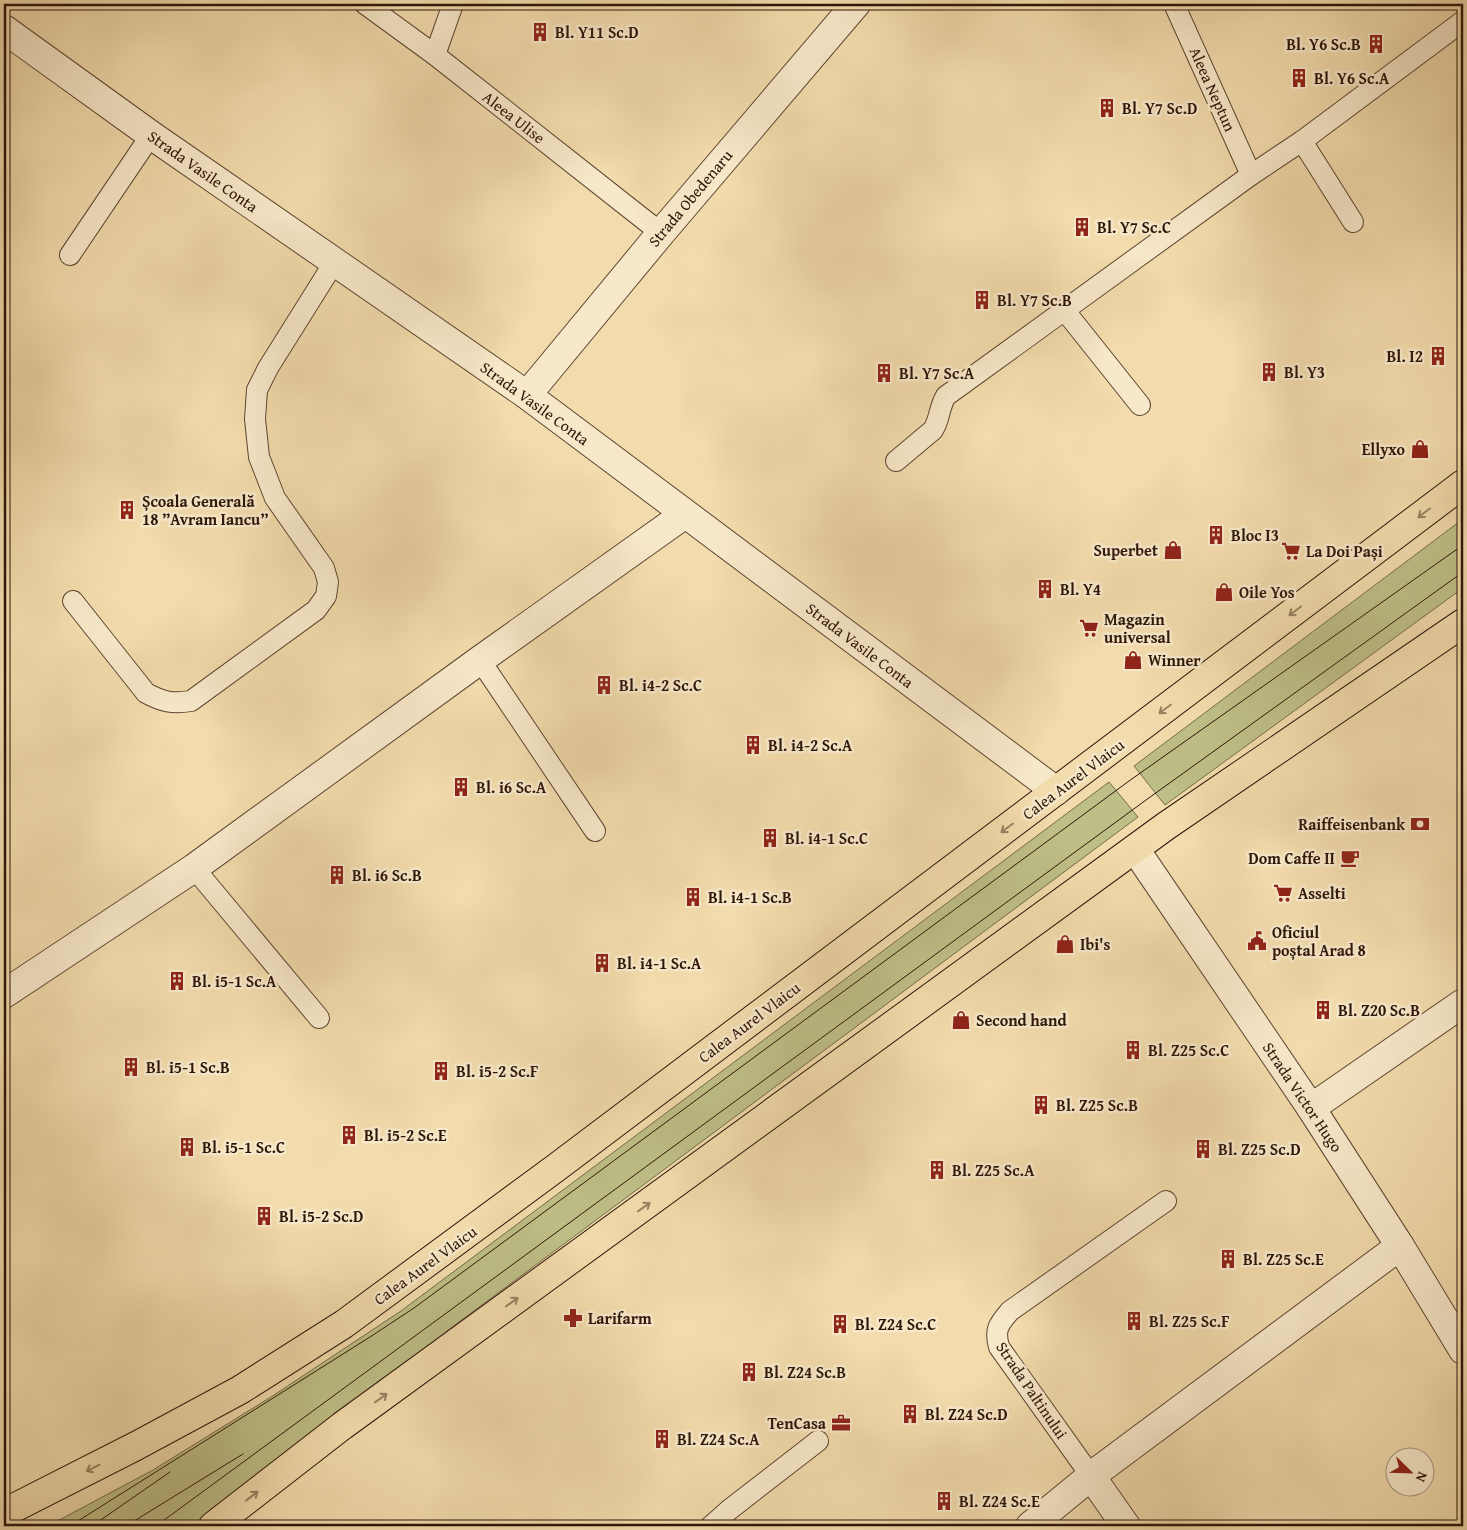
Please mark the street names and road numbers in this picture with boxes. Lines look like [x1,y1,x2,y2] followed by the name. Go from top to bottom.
[1184,43,1242,135] street label: Aleea Neptun
[478,85,550,149] street label: Aleea Ulise
[143,124,263,218] street label: Strada Vasile Conta
[642,144,738,252] street label: Strada Obedenaru
[476,355,595,451] street label: Strada Vasile Conta
[801,596,919,694] street label: Strada Vasile Conta
[1017,732,1129,825] street label: Calea Aurel Vlaicu
[693,975,805,1068] street label: Calea Aurel Vlaicu
[1257,1037,1349,1157] street label: Strada Victor Hugo
[368,1219,482,1311] street label: Calea Aurel Vlaicu
[990,1336,1074,1444] street label: Strada Paltinului

